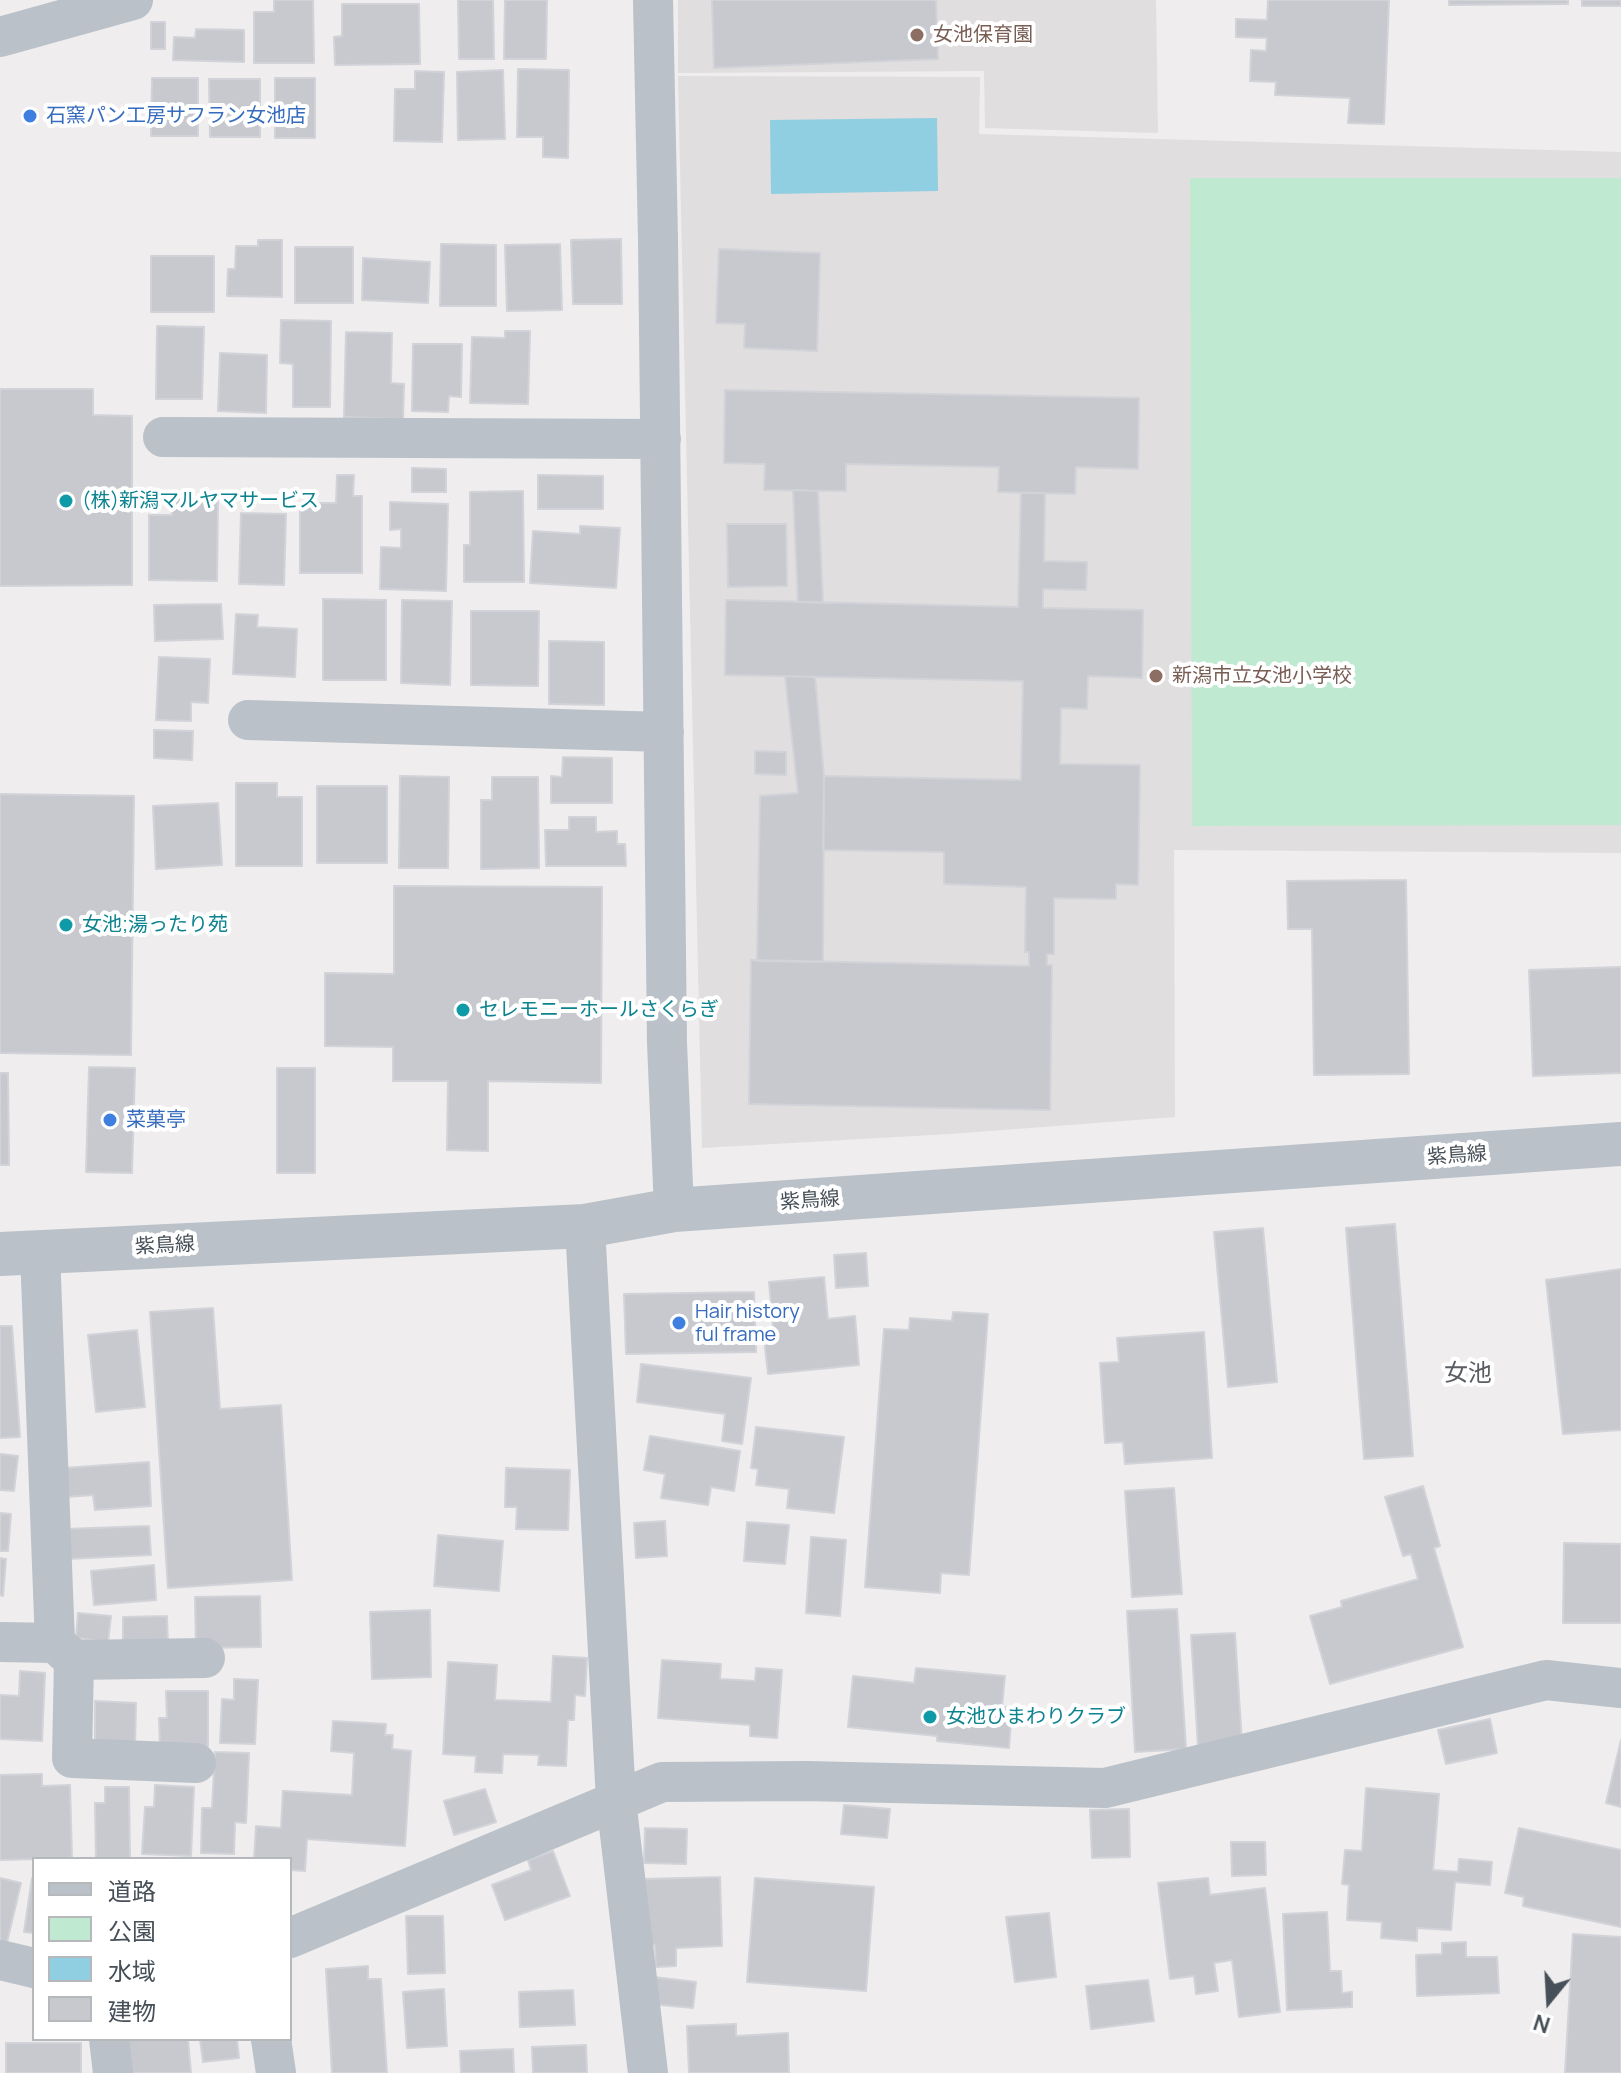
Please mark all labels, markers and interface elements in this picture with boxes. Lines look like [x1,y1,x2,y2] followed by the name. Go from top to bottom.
[933,23,1033,47] place label: 女池保育園
[908,26,926,44] marker: 女池保育園
[46,104,306,128] place label: 石窯パン工房サフラン女池店
[21,107,39,125] marker: 石窯パン工房サフラン女池店
[82,489,319,513] place label: (株)新潟マルヤマサービス
[57,492,75,510] marker: (株)新潟マルヤマサービス
[1172,664,1352,688] place label: 新潟市立女池小学校
[1147,667,1165,685] marker: 新潟市立女池小学校
[82,913,228,937] place label: 女池;湯ったり苑
[57,916,75,934] marker: 女池;湯ったり苑
[479,998,719,1022] place label: セレモニーホールさくらぎ
[454,1001,472,1019] marker: セレモニーホールさくらぎ
[126,1108,186,1132] place label: 菜菓亭
[101,1111,119,1129] marker: 菜菓亭
[1426,1142,1488,1170] street label: 紫鳥線
[779,1187,841,1215] street label: 紫鳥線
[134,1232,196,1260] street label: 紫鳥線
[695,1300,800,1347] place label: Hair history ful frame
[670,1314,688,1332] marker: Hair history ful frame
[1444,1360,1492,1388] district label: 女池
[946,1705,1126,1729] place label: 女池ひまわりクラブ
[921,1708,939,1726] marker: 女池ひまわりクラブ
[32,1857,292,2041] legend
[108,1874,156,1907] text: 道路
[108,1914,156,1947] text: 公園
[108,1954,156,1987] text: 水域
[1509,1961,1589,2041] north arrow
[108,1994,156,2027] text: 建物
[1529,2007,1554,2041] text: N

